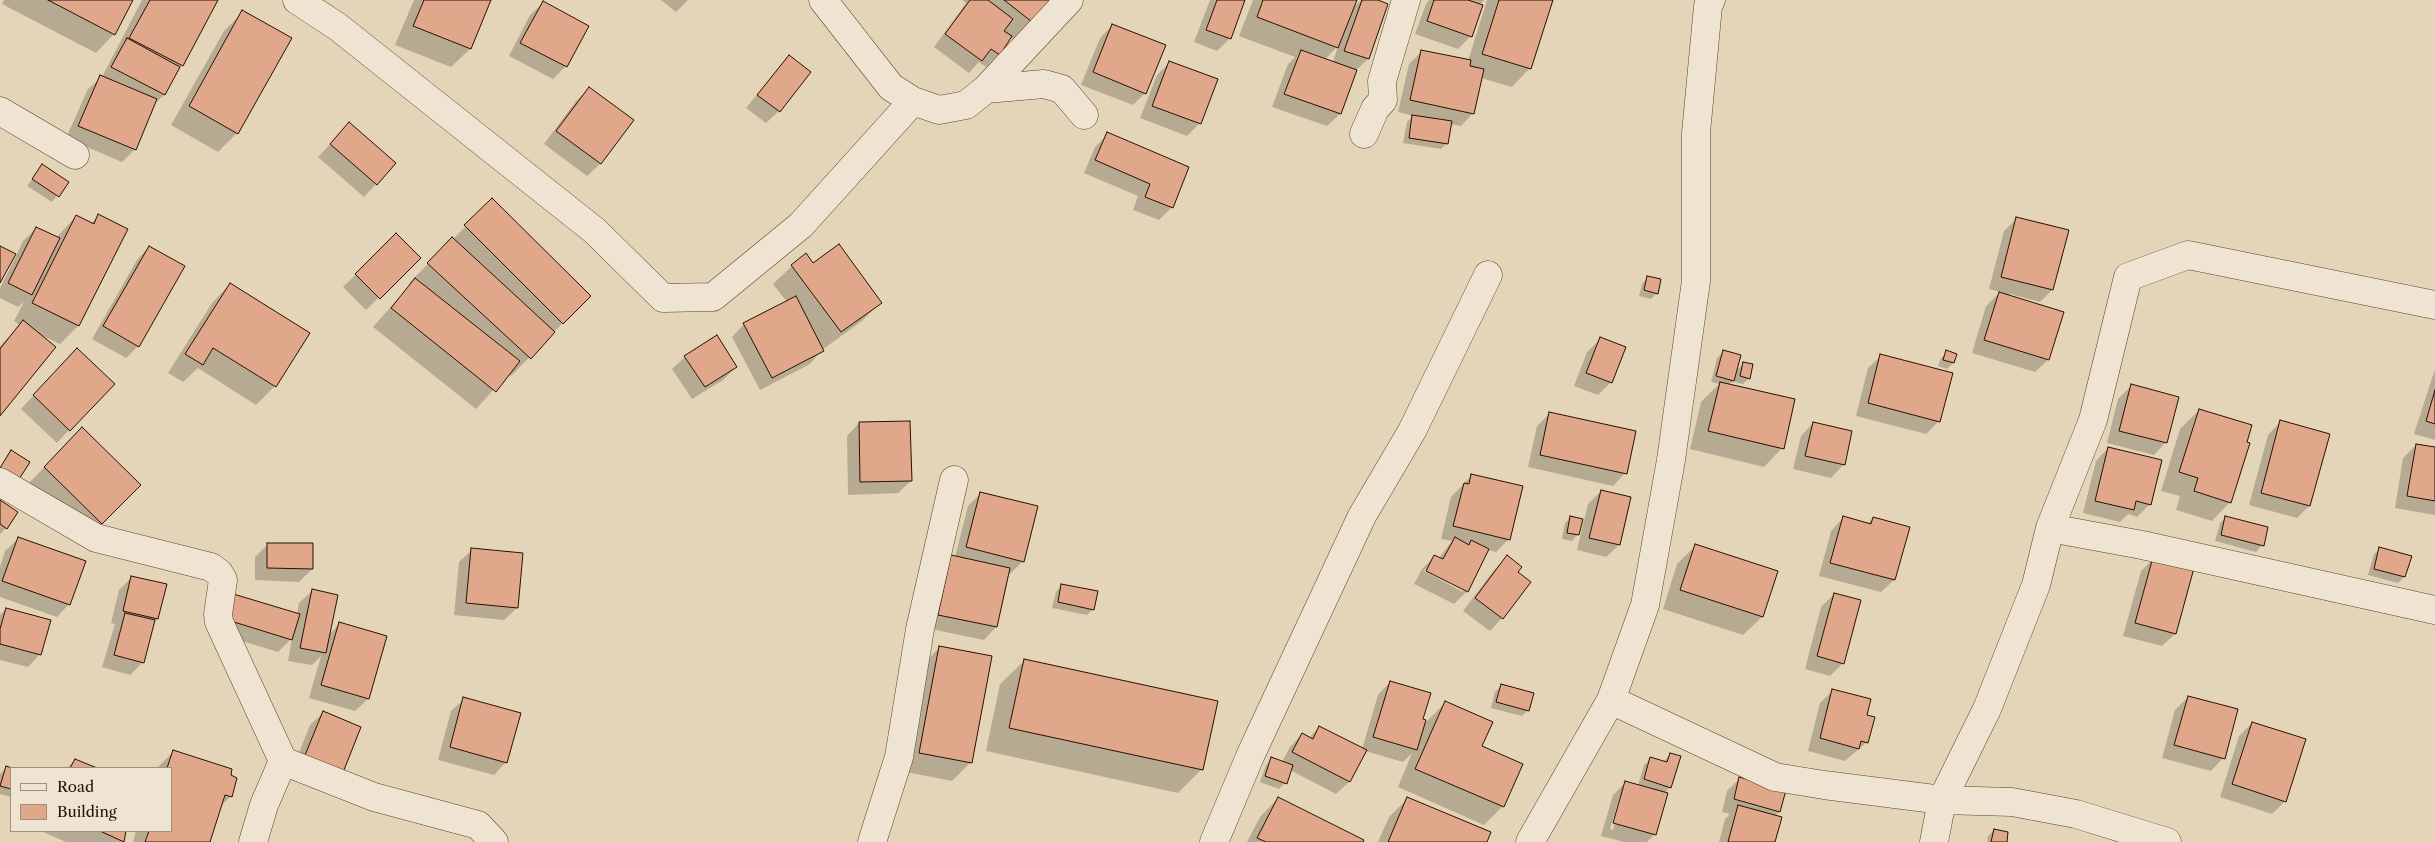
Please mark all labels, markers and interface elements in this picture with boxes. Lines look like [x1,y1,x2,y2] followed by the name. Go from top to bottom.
[10,767,172,832] legend
[57,777,94,796] text: Road
[57,802,117,821] text: Building

